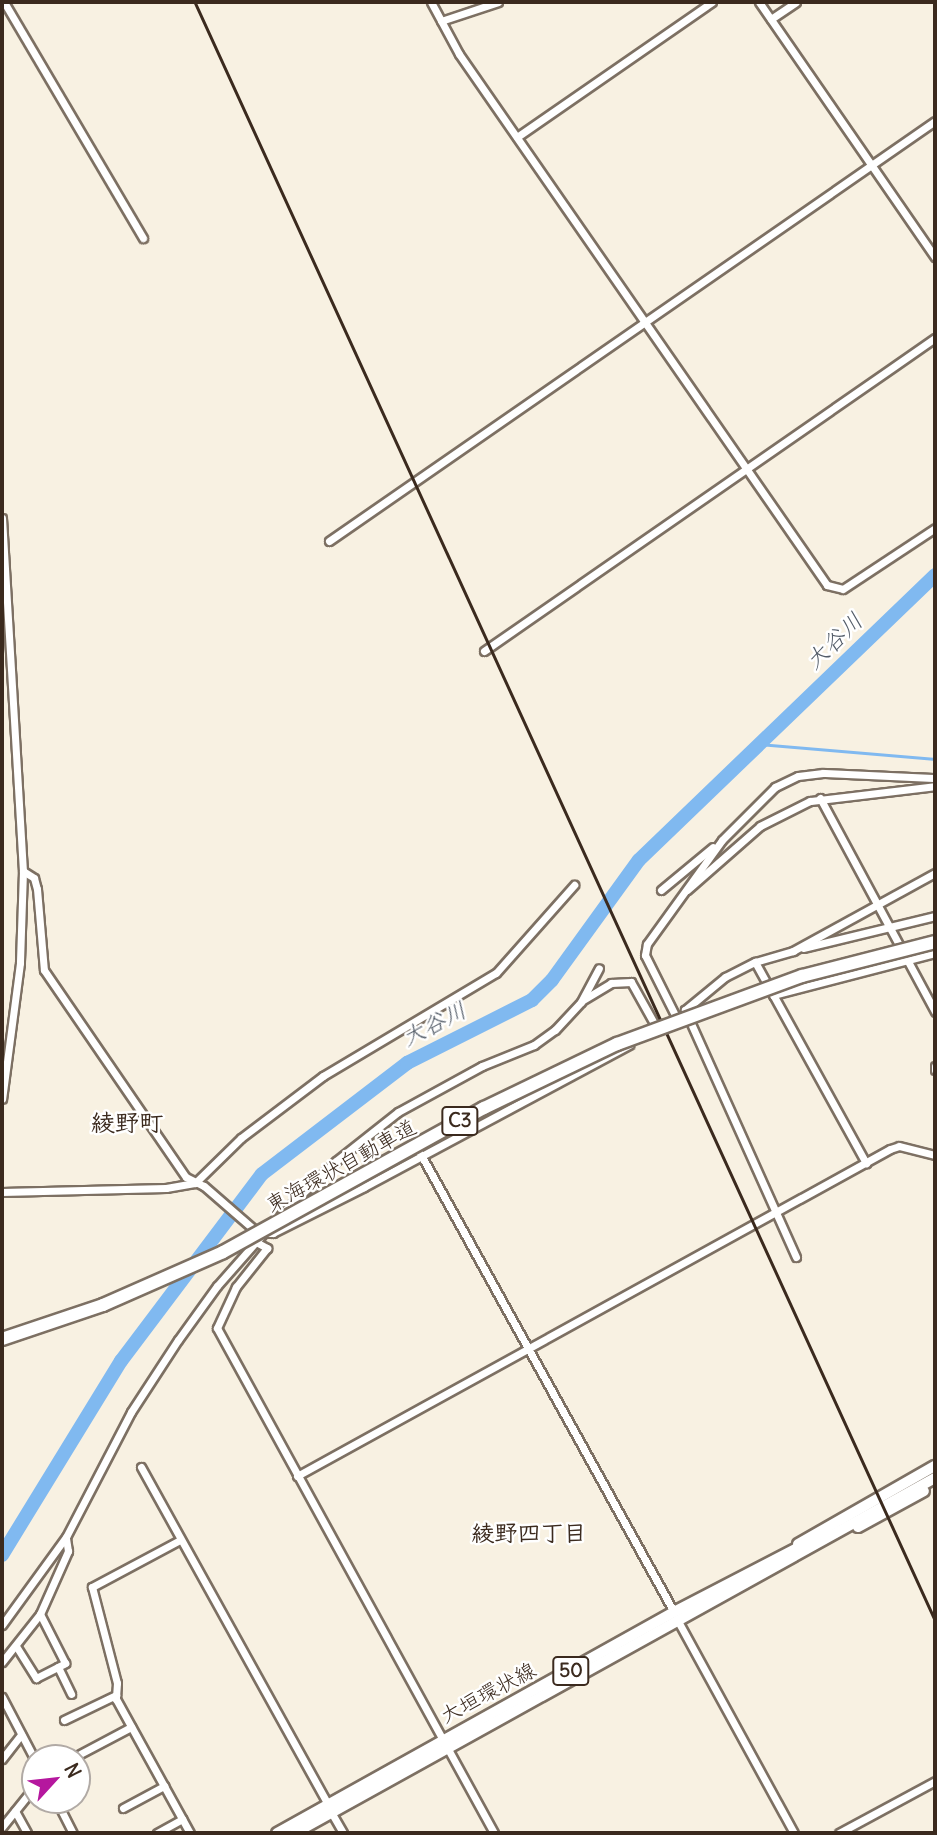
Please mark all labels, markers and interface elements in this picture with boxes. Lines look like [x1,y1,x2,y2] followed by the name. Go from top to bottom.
[800,607,868,675] water label: 大谷川
[397,996,471,1052] water label: 大谷川
[441,1106,479,1136] road number: C3
[91,1109,163,1137] district label: 綾野町
[261,1114,421,1218] street label: 東海環状自動車道
[472,1519,586,1547] district label: 綾野四丁目
[552,1656,590,1686] road number: 50
[436,1657,540,1729] street label: 大垣環状線
[21,1744,91,1814] north arrow
[59,1759,87,1782] text: N

